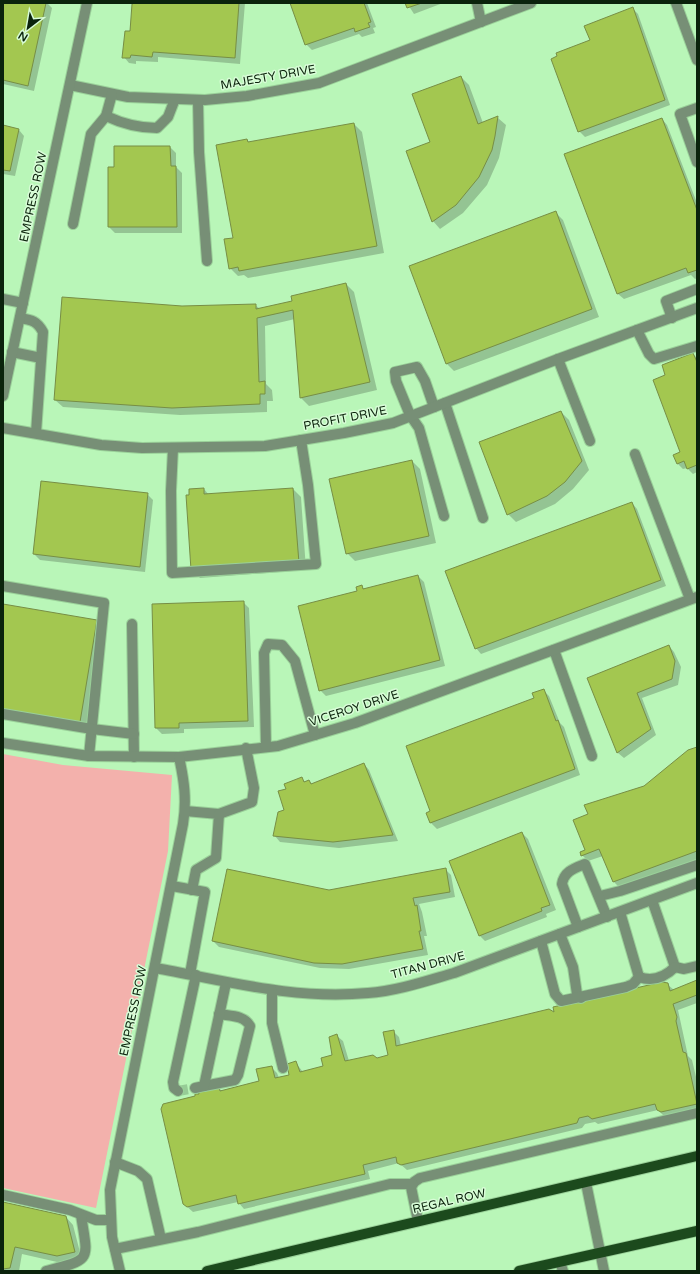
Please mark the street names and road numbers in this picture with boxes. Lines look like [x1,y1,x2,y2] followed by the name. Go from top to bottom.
[219,62,317,92] street label: MAJESTY DRIVE
[17,151,49,243] street label: EMPRESS ROW
[302,403,388,433] street label: PROFIT DRIVE
[307,687,401,729] street label: VICEROY DRIVE
[389,948,467,982] street label: TITAN DRIVE
[117,965,149,1057] street label: EMPRESS ROW
[411,1186,487,1216] street label: REGAL ROW

